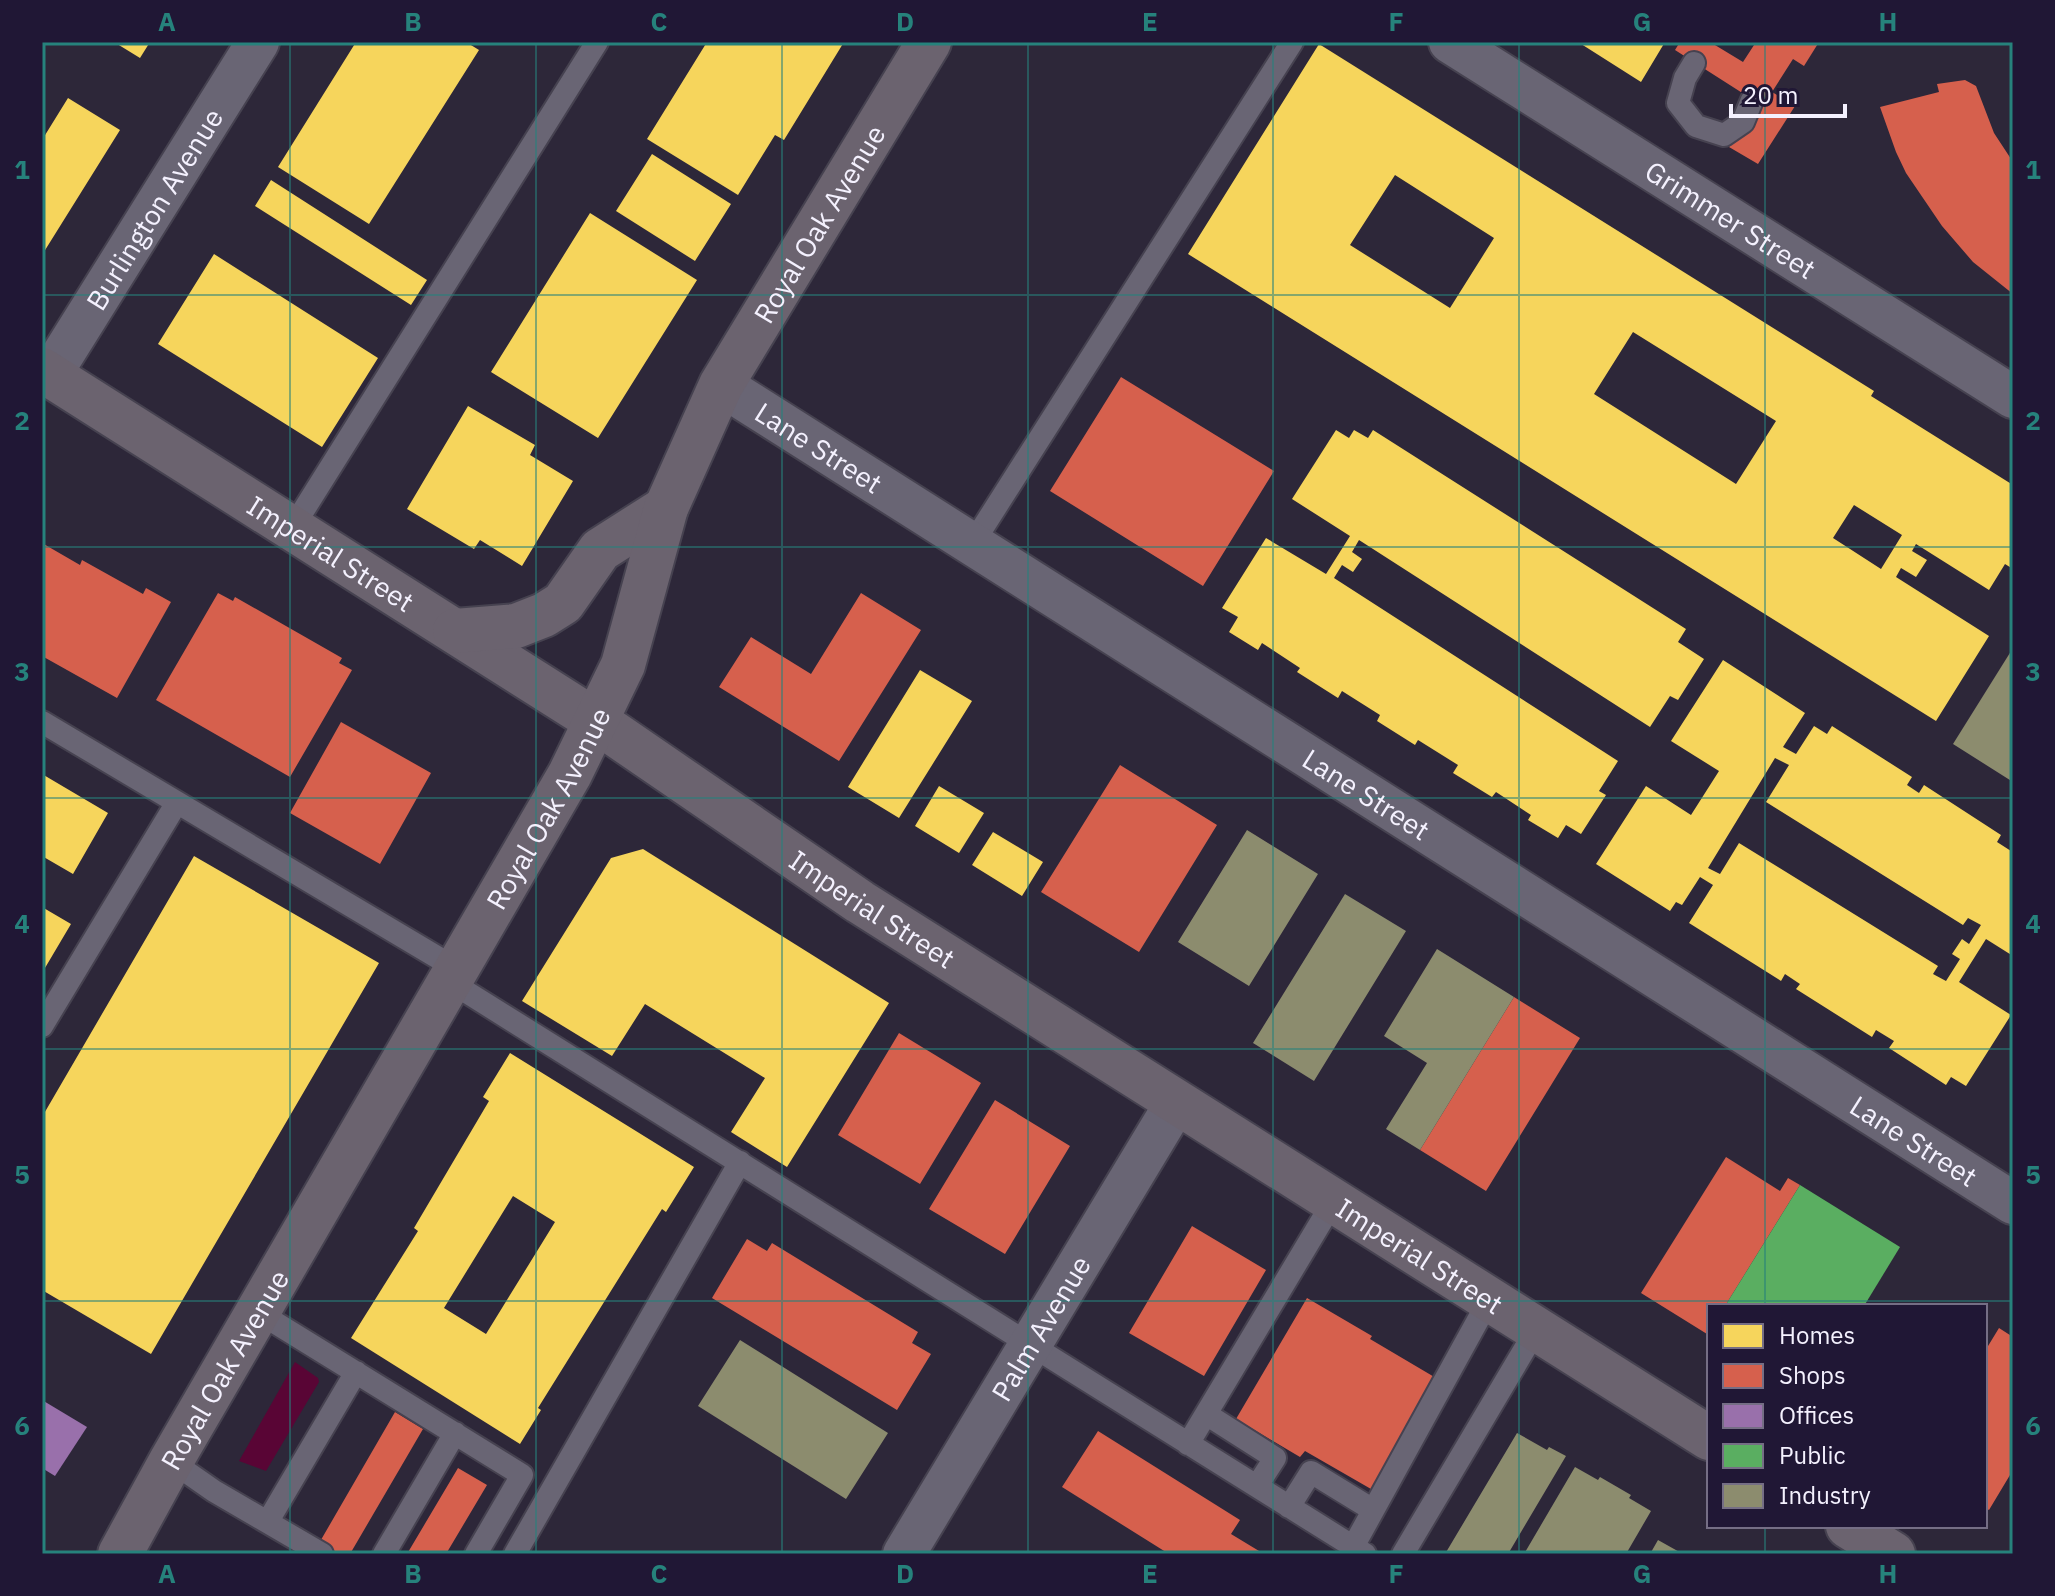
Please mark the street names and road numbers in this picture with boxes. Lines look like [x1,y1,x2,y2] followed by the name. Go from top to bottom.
[77,101,231,317] street label: Burlington Avenue
[745,118,893,330] street label: Royal Oak Avenue
[1639,151,1823,287] street label: Grimmer Street
[748,393,890,501] street label: Lane Street
[240,486,421,620] street label: Imperial Street
[477,701,618,916] street label: Royal Oak Avenue
[1296,740,1437,848] street label: Lane Street
[783,841,962,976] street label: Imperial Street
[1843,1086,1985,1194] street label: Lane Street
[1329,1189,1510,1322] street label: Imperial Street
[982,1248,1098,1408] street label: Palm Avenue
[152,1263,297,1476] street label: Royal Oak Avenue

